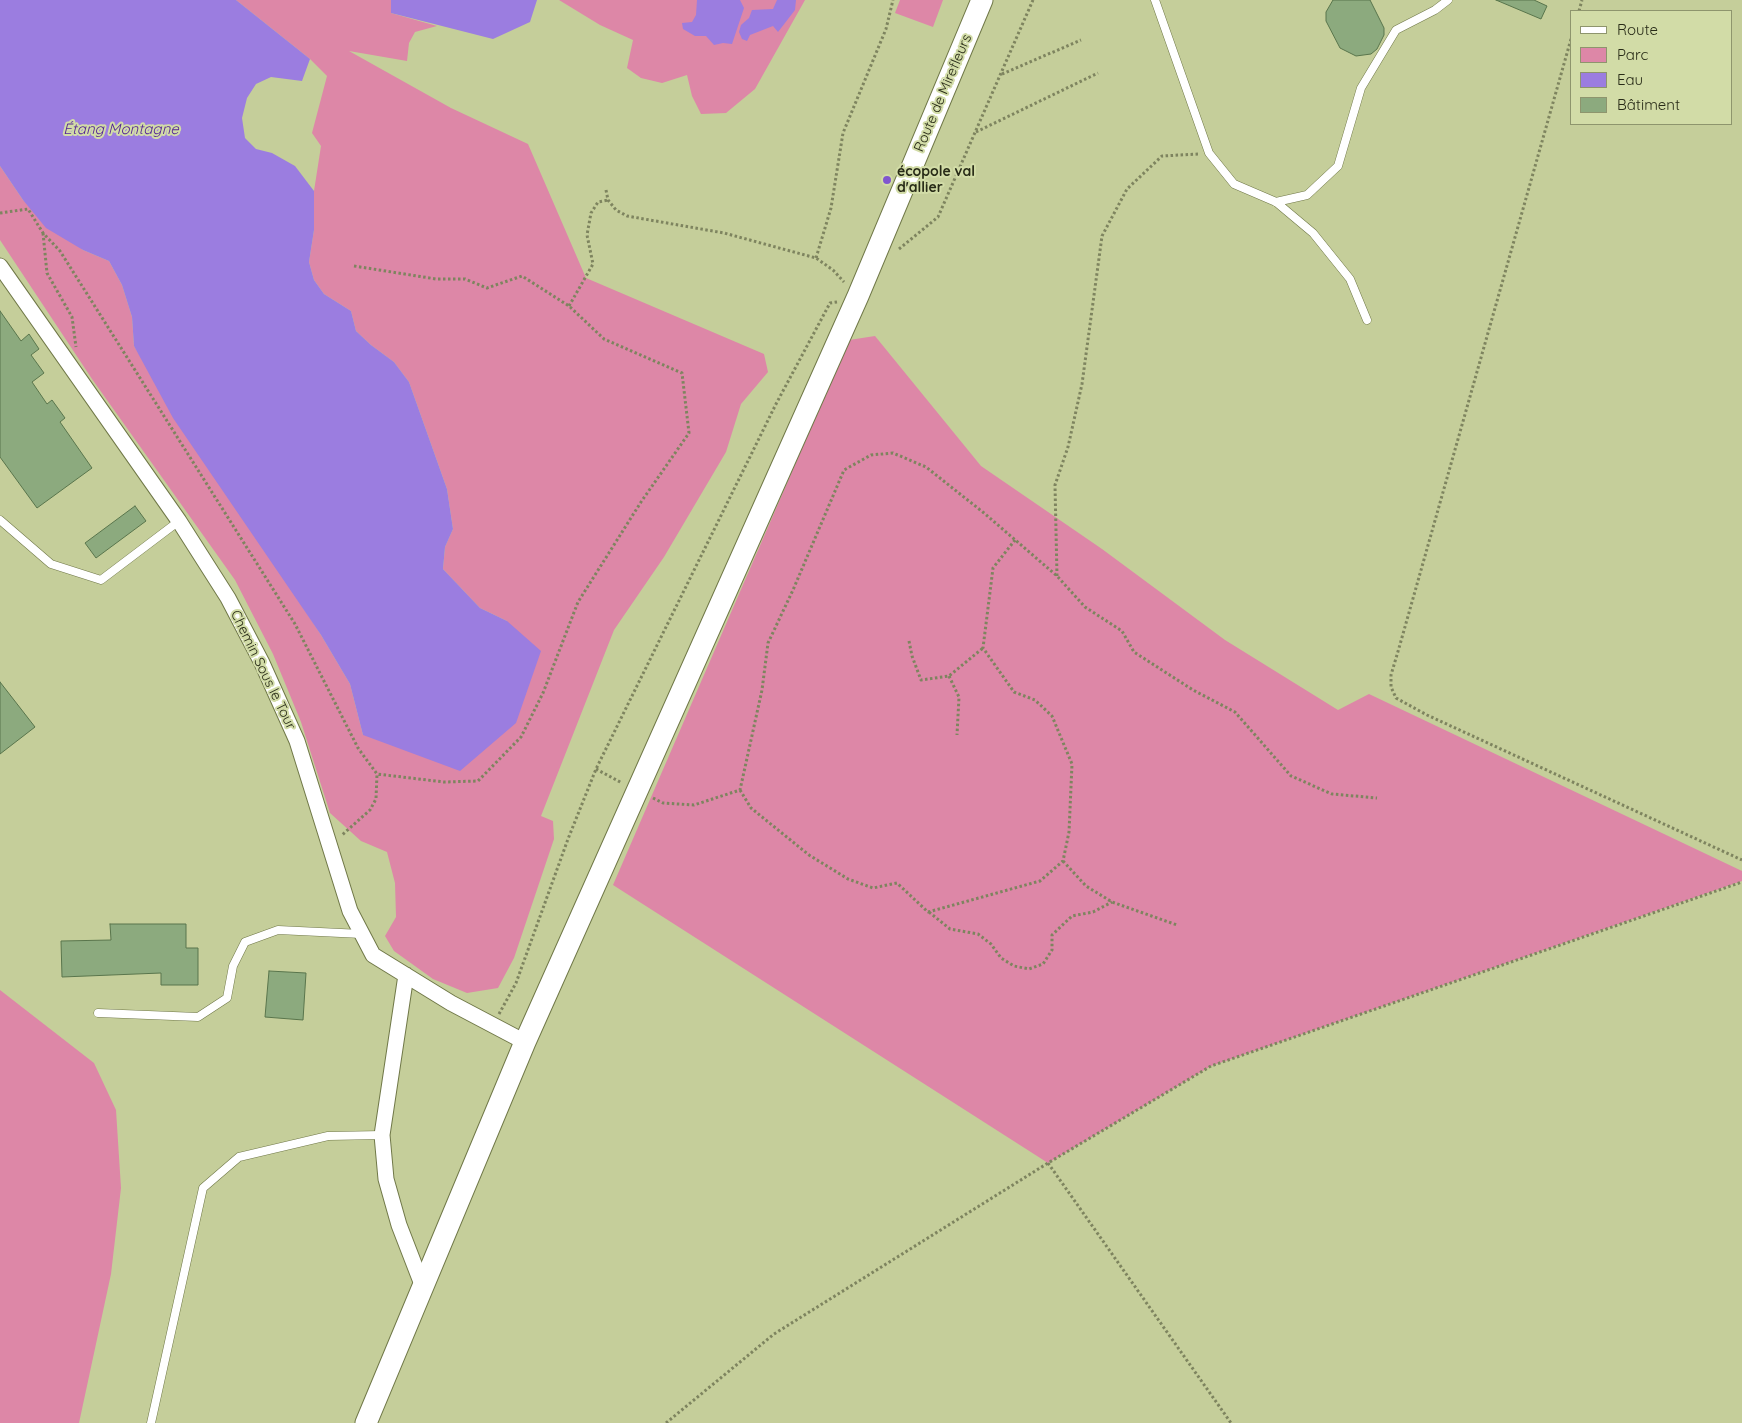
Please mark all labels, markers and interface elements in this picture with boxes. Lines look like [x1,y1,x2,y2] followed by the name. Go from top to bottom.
[1570,10,1732,125] legend
[1617,20,1658,39] text: Route
[911,32,975,154] street label: Route de Mirefleurs
[1617,45,1648,64] text: Parc
[1617,70,1643,89] text: Eau
[1617,95,1680,114] text: Bâtiment
[63,120,179,138] water label: Étang Montagne
[897,164,975,196] place label: écopole val d'allier
[881,174,893,186] marker: écopole val d'allier
[227,608,299,732] street label: Chemin Sous le Tour

